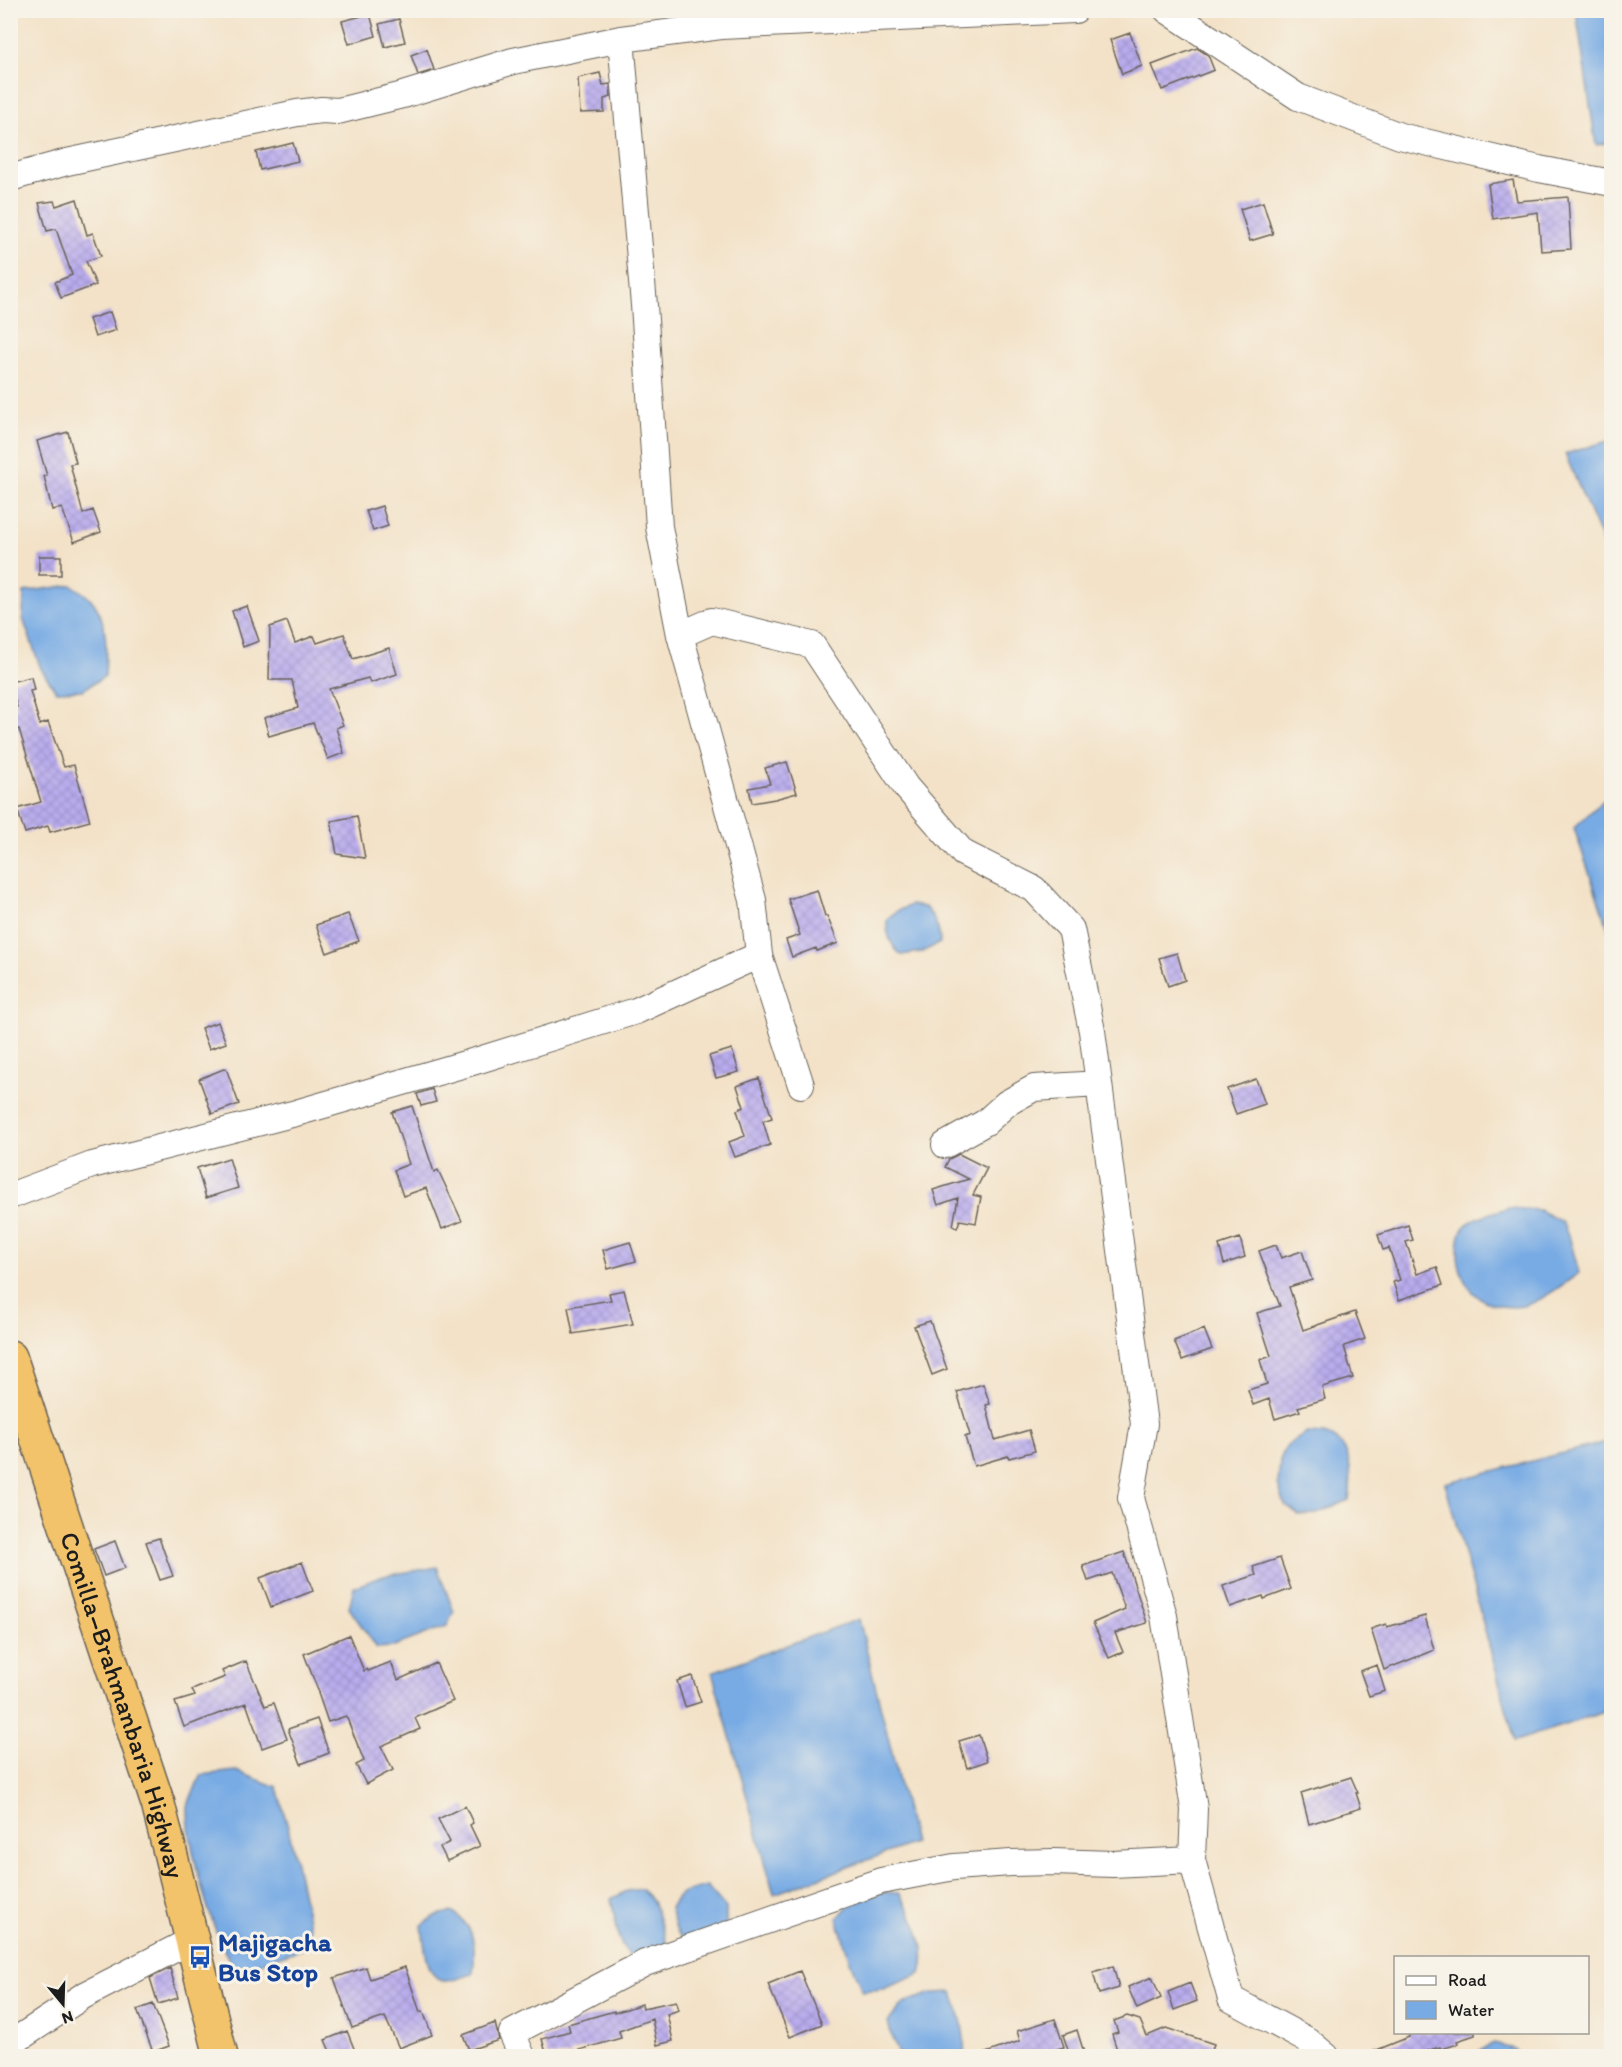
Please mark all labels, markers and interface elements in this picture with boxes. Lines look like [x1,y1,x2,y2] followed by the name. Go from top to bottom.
[53,1528,192,1882] street label: Comilla–Brahmanbaria Highway
[218,1926,332,1988] place label: Majigacha Bus Stop
[187,1944,213,1970] bus stop icon: Majigacha Bus Stop
[1394,1956,1589,2034] legend
[1448,1969,1487,1991] text: Road
[33,1974,93,2034] north arrow
[1448,1999,1494,2021] text: Water
[60,2007,76,2028] text: N

